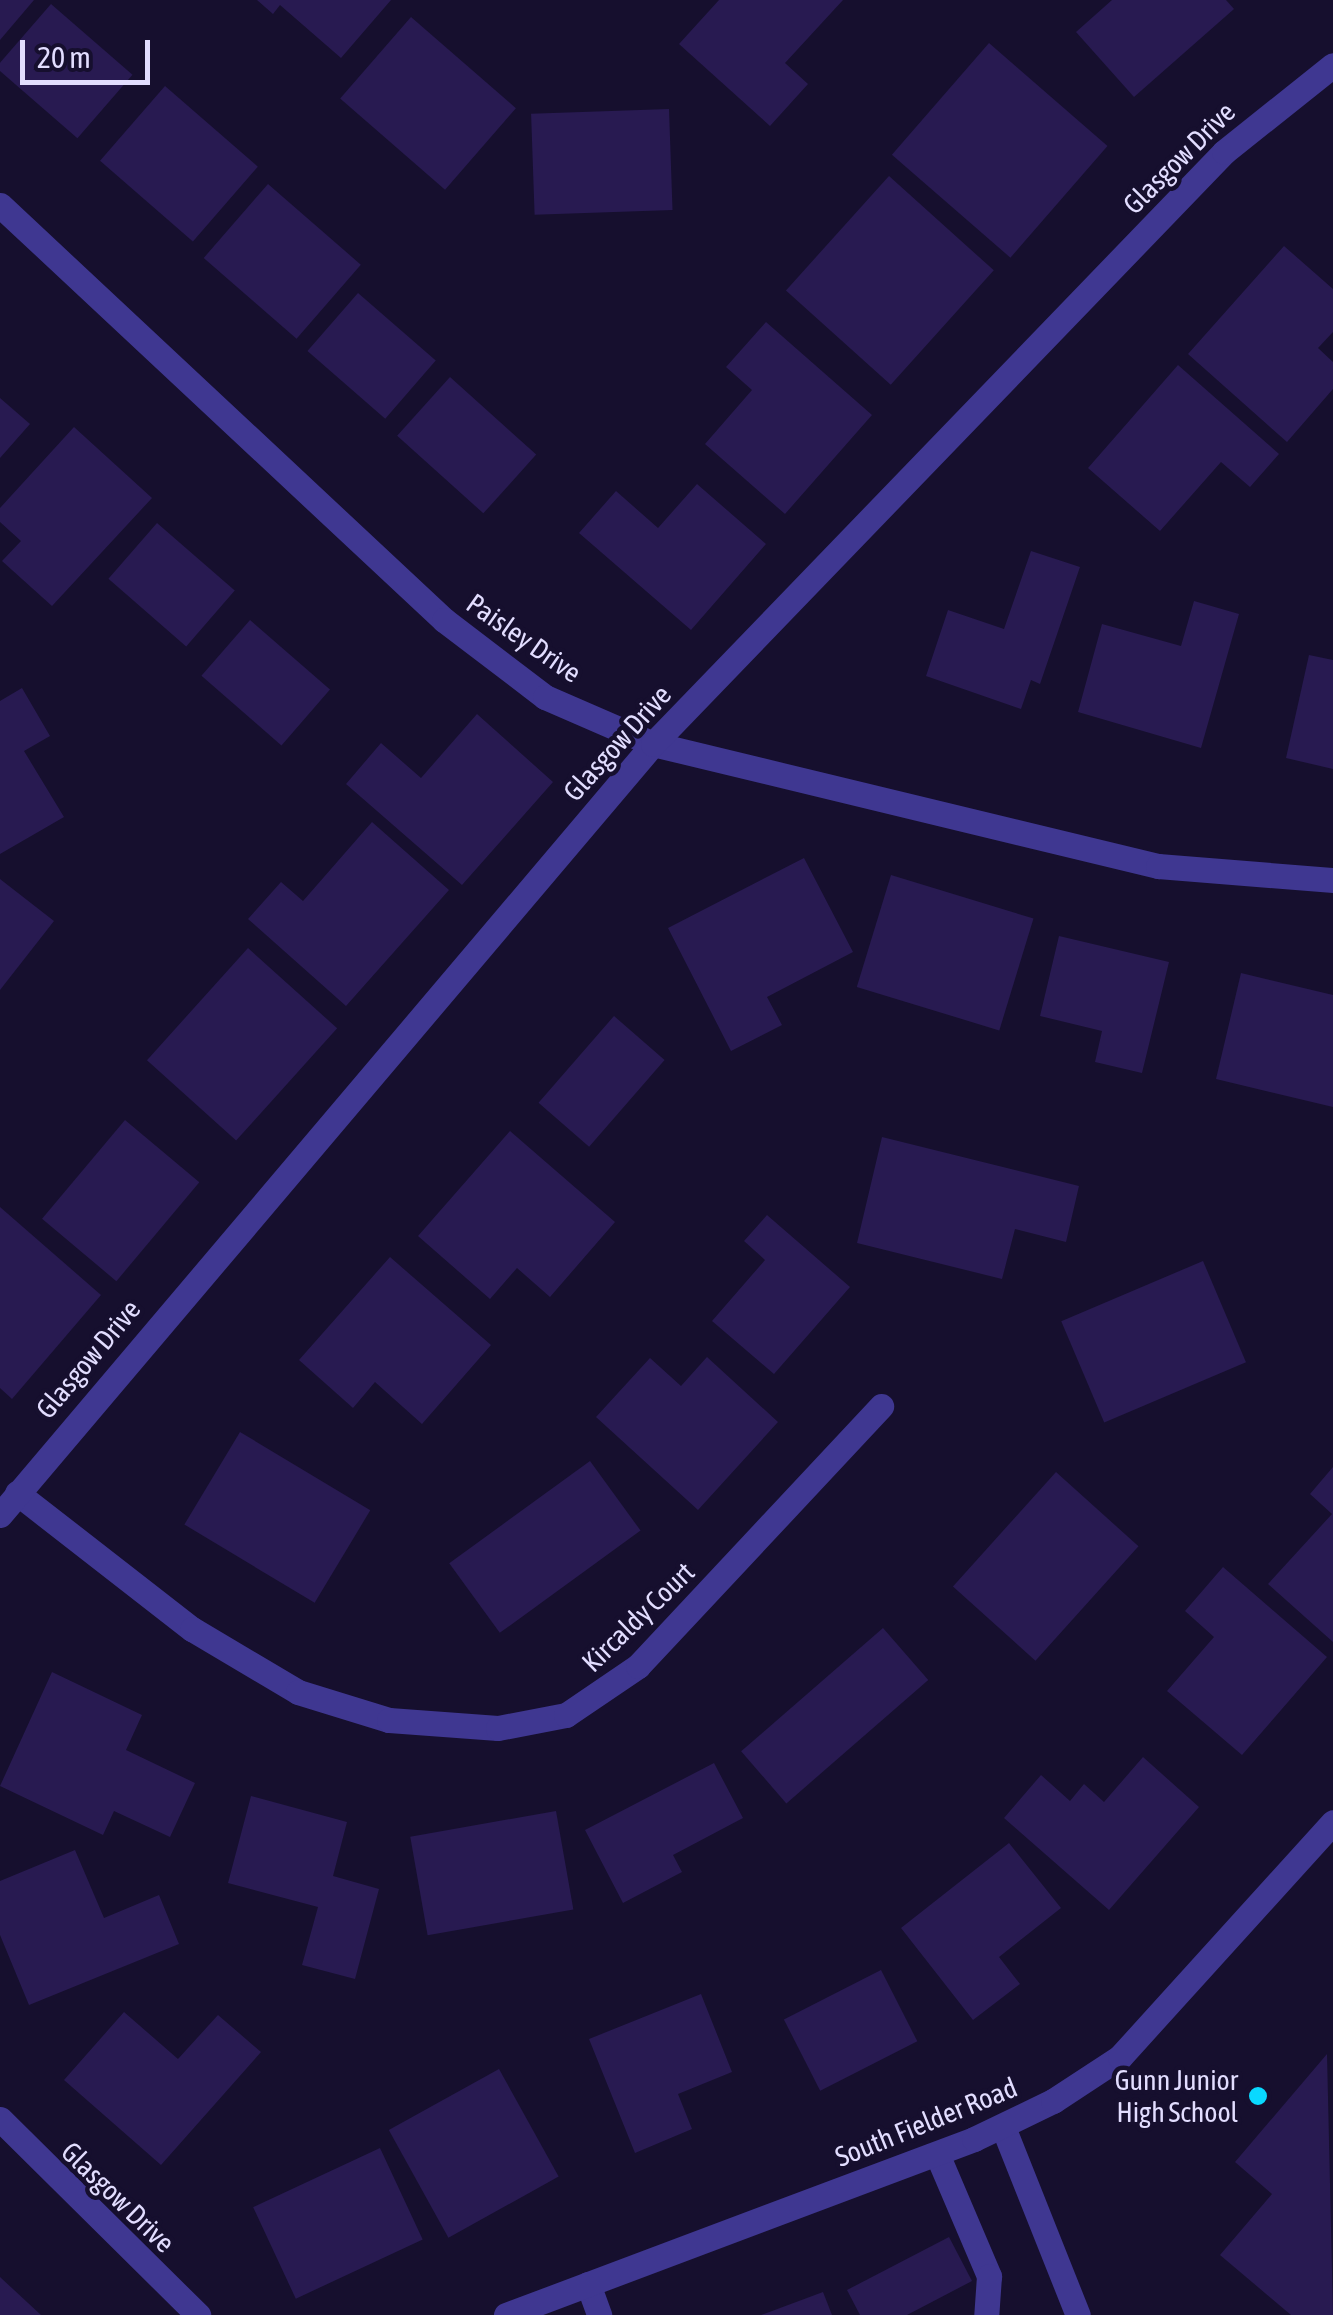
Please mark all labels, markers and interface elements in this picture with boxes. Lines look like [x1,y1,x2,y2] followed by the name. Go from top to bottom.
[25,20,155,82] scale bar
[37,40,91,74] text: 20 m
[1116,95,1242,221] street label: Glasgow Drive
[460,586,588,690] street label: Paisley Drive
[556,678,678,808] street label: Glasgow Drive
[29,1293,147,1425] street label: Glasgow Drive
[575,1555,701,1679] street label: Kircaldy Court
[1115,2063,1238,2129] place label: Gunn Junior High School
[830,2070,1022,2174] street label: South Fielder Road
[1247,2085,1269,2107] marker: Gunn Junior High School
[54,2135,182,2259] street label: Glasgow Drive

